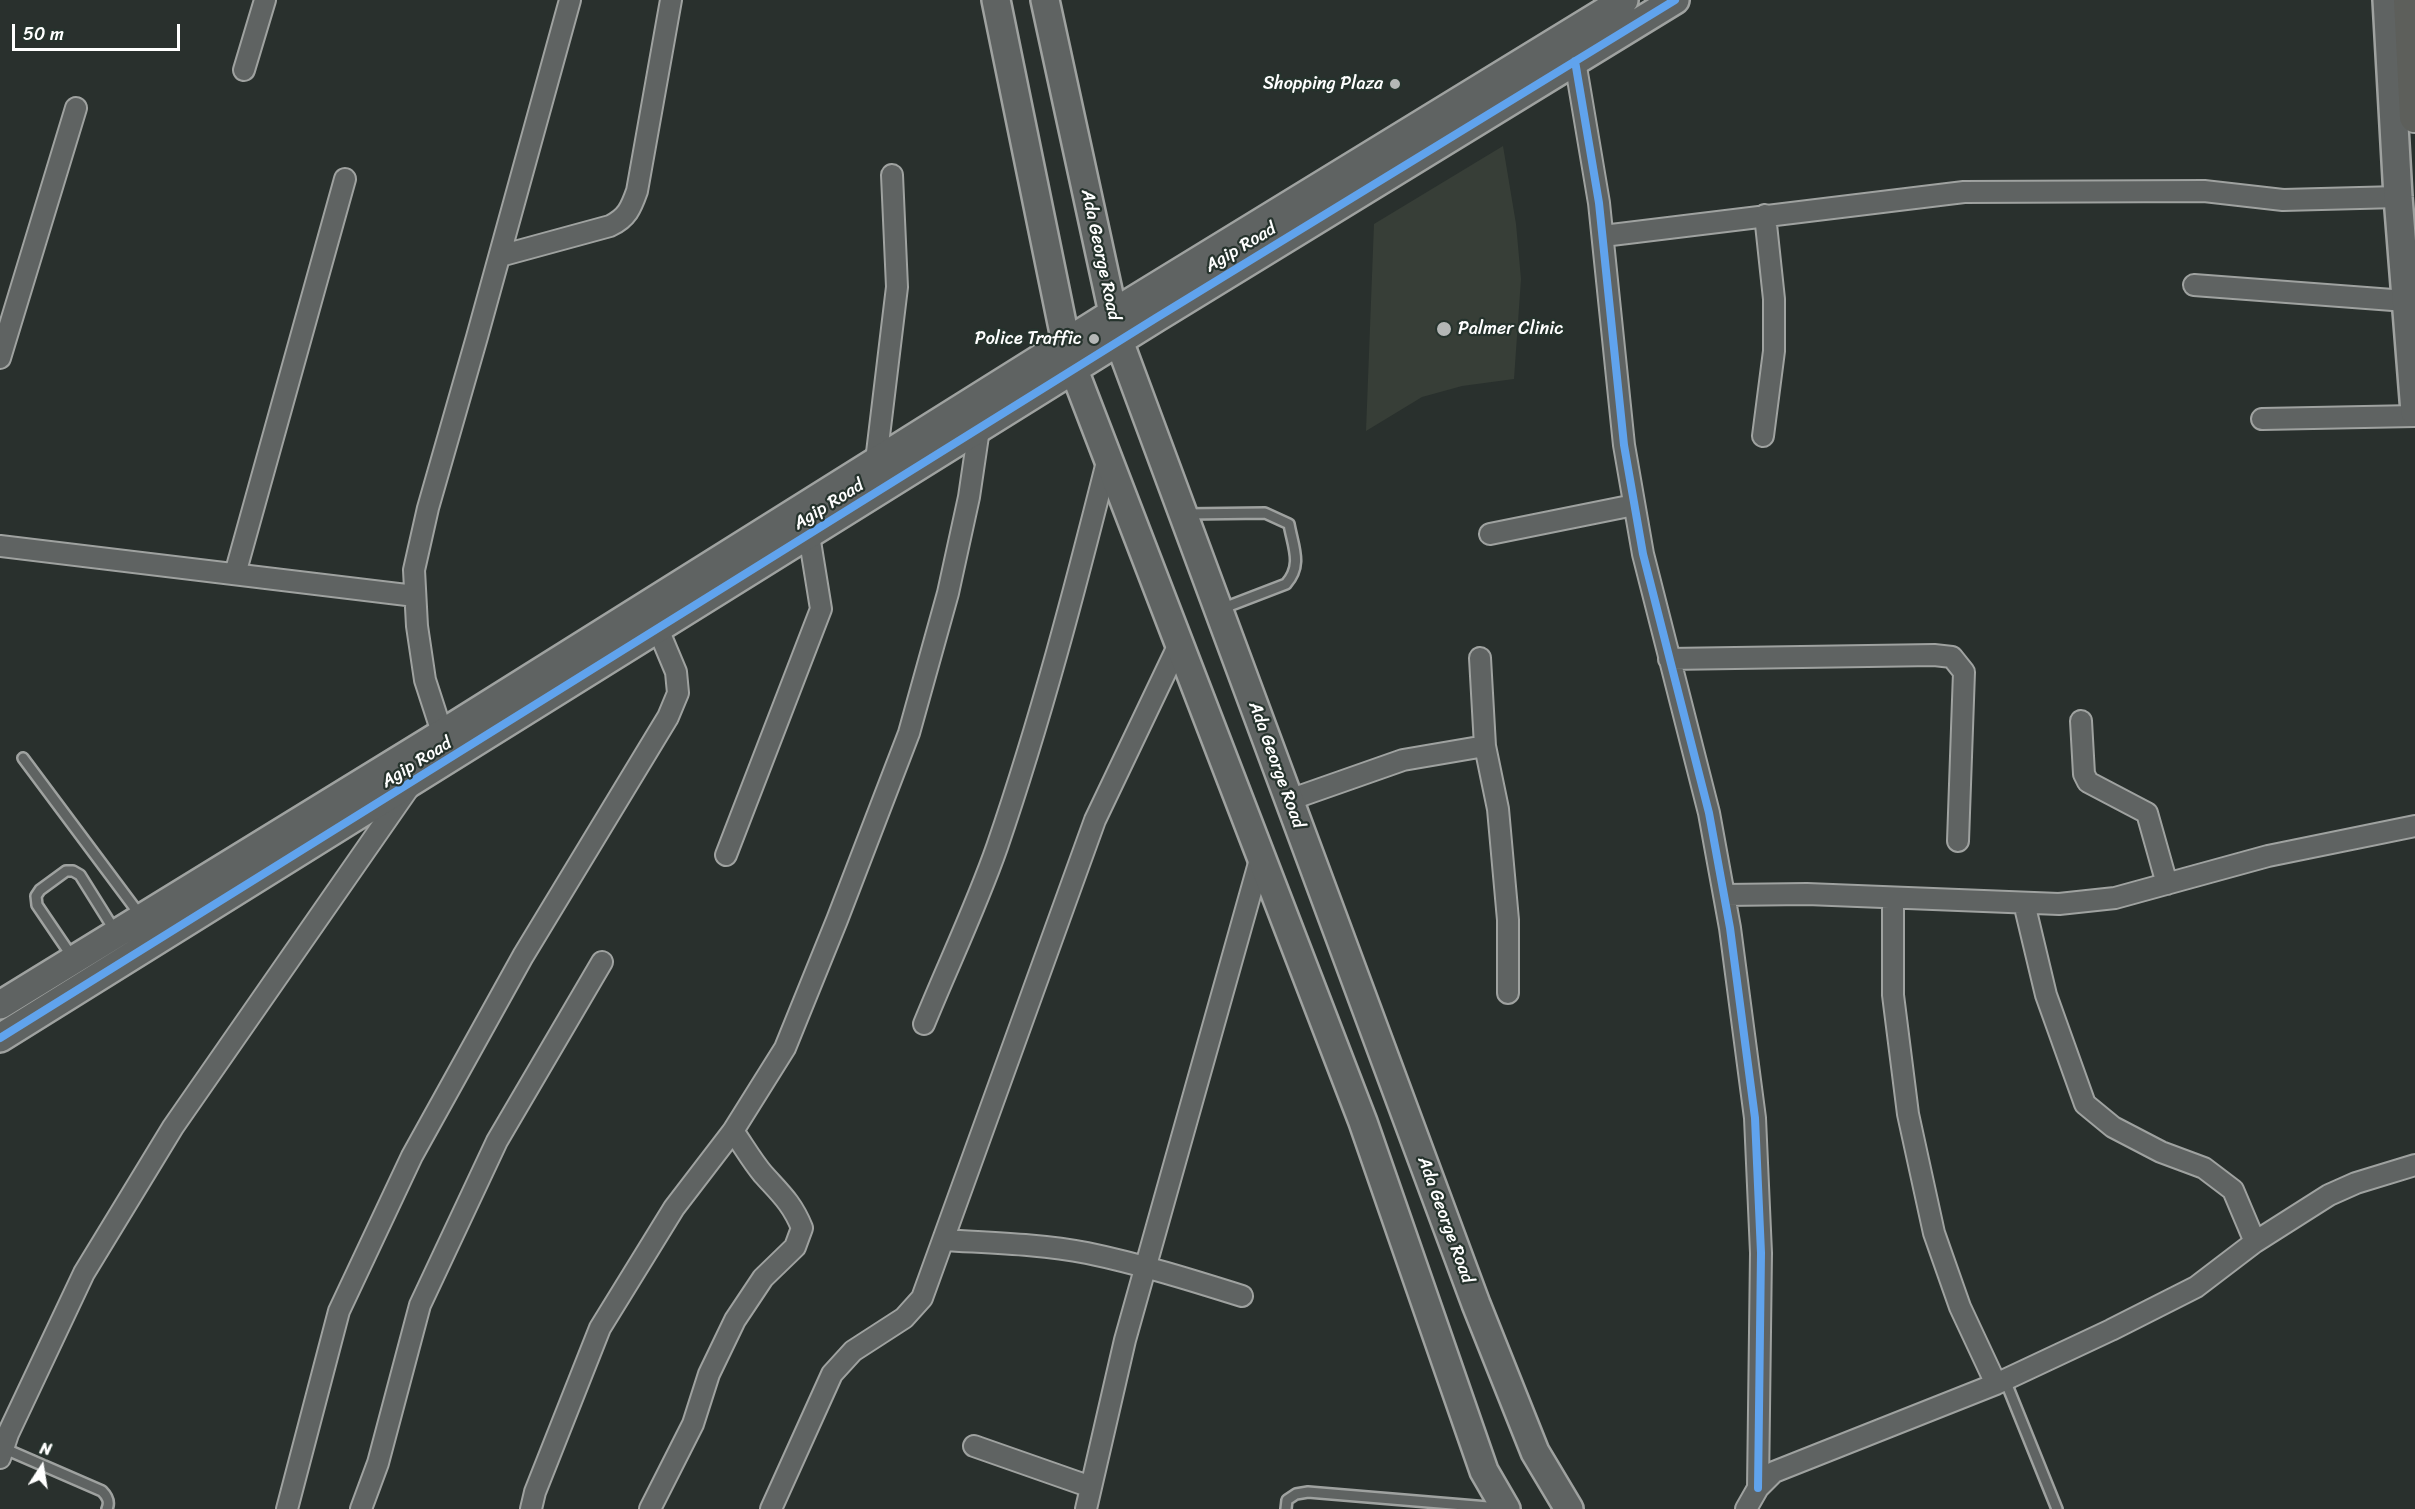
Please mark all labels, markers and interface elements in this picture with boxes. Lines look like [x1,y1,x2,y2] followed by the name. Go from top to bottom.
[15,12,183,50] scale bar
[23,18,64,50] text: 50 m
[1263,73,1383,95] place label: Shopping Plaza
[1388,77,1402,91] marker: Shopping Plaza
[1076,188,1124,322] street label: Ada George Road
[1202,218,1280,278] street label: Agip Road
[1458,318,1563,340] place label: Palmer Clinic
[1435,320,1453,338] marker: Palmer Clinic
[975,328,1082,350] place label: Police Traffic
[1087,332,1101,346] marker: Police Traffic
[790,475,868,535] street label: Agip Road
[1243,699,1309,831] street label: Ada George Road
[378,733,456,793] street label: Agip Road
[1412,1154,1478,1286] street label: Ada George Road
[37,1434,54,1464] text: N
[12,1437,72,1497] north arrow

